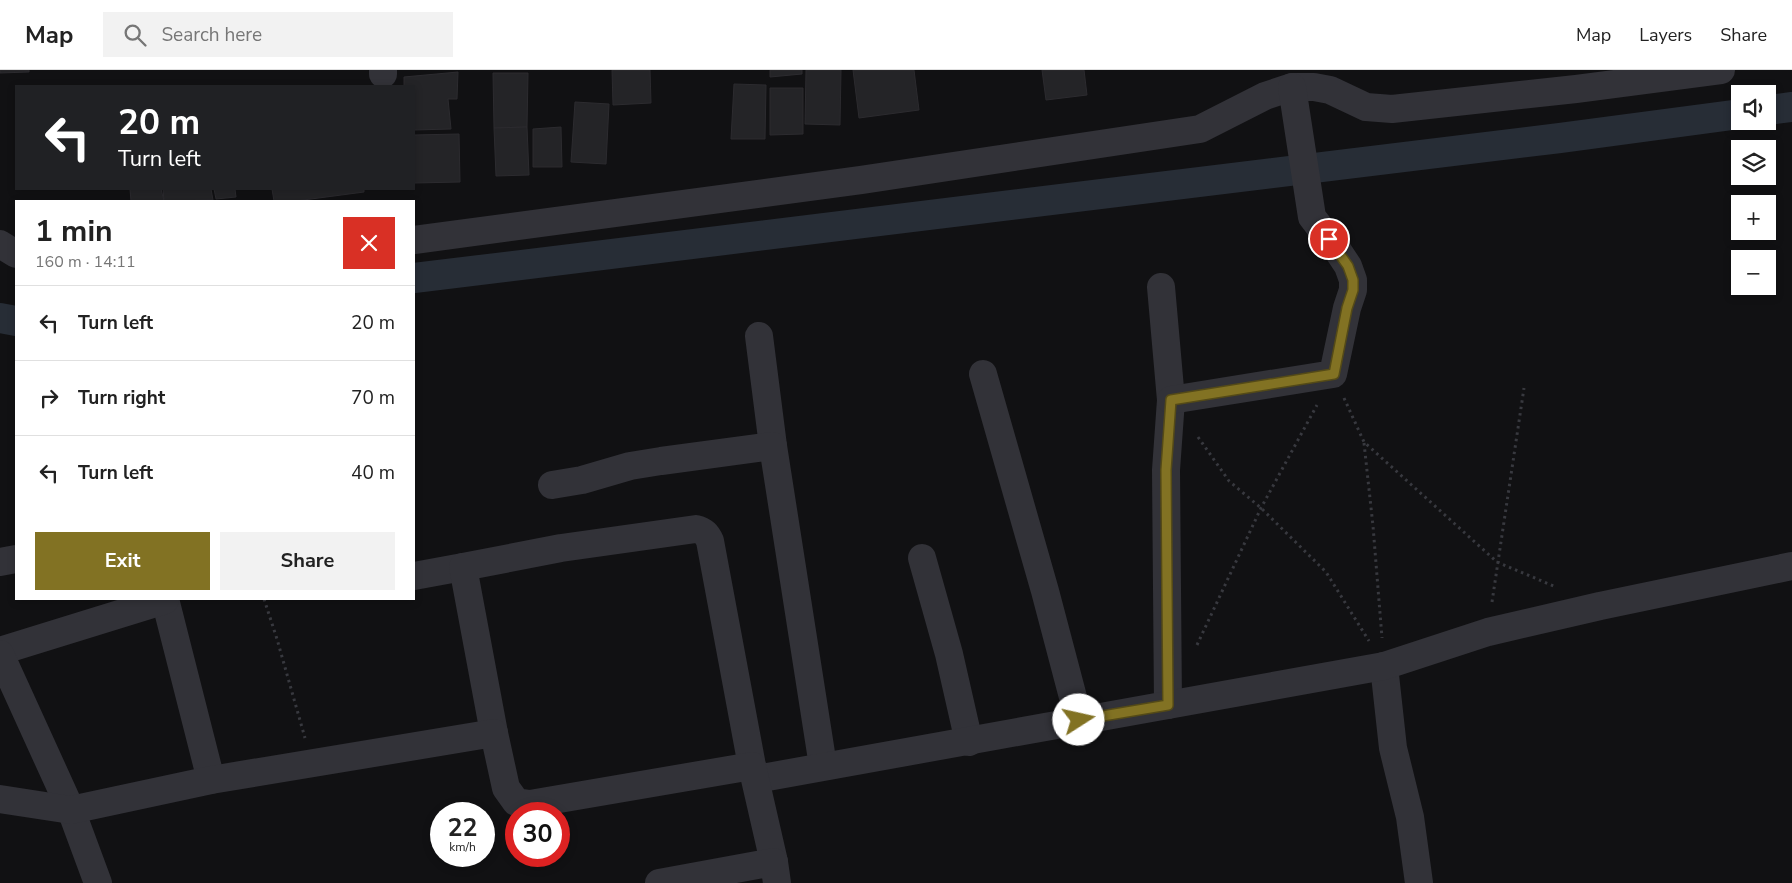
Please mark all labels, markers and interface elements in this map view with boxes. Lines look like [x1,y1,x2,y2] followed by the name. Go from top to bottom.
[103,12,453,57] search box
[25,19,73,51] text: Map
[121,21,149,49] icon: search
[161,22,262,48] text: Search here
[1576,23,1611,47] text: Map
[1639,23,1692,47] text: Layers
[1720,23,1767,47] text: Share
[1731,85,1776,295] map controls
[1731,85,1776,130] button: sound
[118,99,200,146] text: 20 m
[35,105,100,170] icon: left
[1731,140,1776,185] button: layers
[118,144,201,174] text: Turn left
[1731,195,1776,240] button: +
[35,211,113,252] text: 1 min
[343,217,395,269] button: close
[1308,218,1350,260] pin
[1315,225,1343,253] icon: arrive
[1731,250,1776,295] button: −
[35,251,136,273] text: 160 m · 14:11
[35,309,63,337] icon: left
[78,310,153,336] text: Turn left
[351,310,395,336] text: 20 m
[35,384,63,412] icon: right
[78,385,165,411] text: Turn right
[351,385,395,411] text: 70 m
[35,459,63,487] icon: left
[78,460,153,486] text: Turn left
[351,460,395,486] text: 40 m
[35,532,210,590] button: Exit
[220,532,395,590] button: Share
[1052,693,1104,745] position arrow
[505,802,570,867] speed limit sign: 30
[447,811,478,845] text: 22
[449,839,476,855] text: km/h

